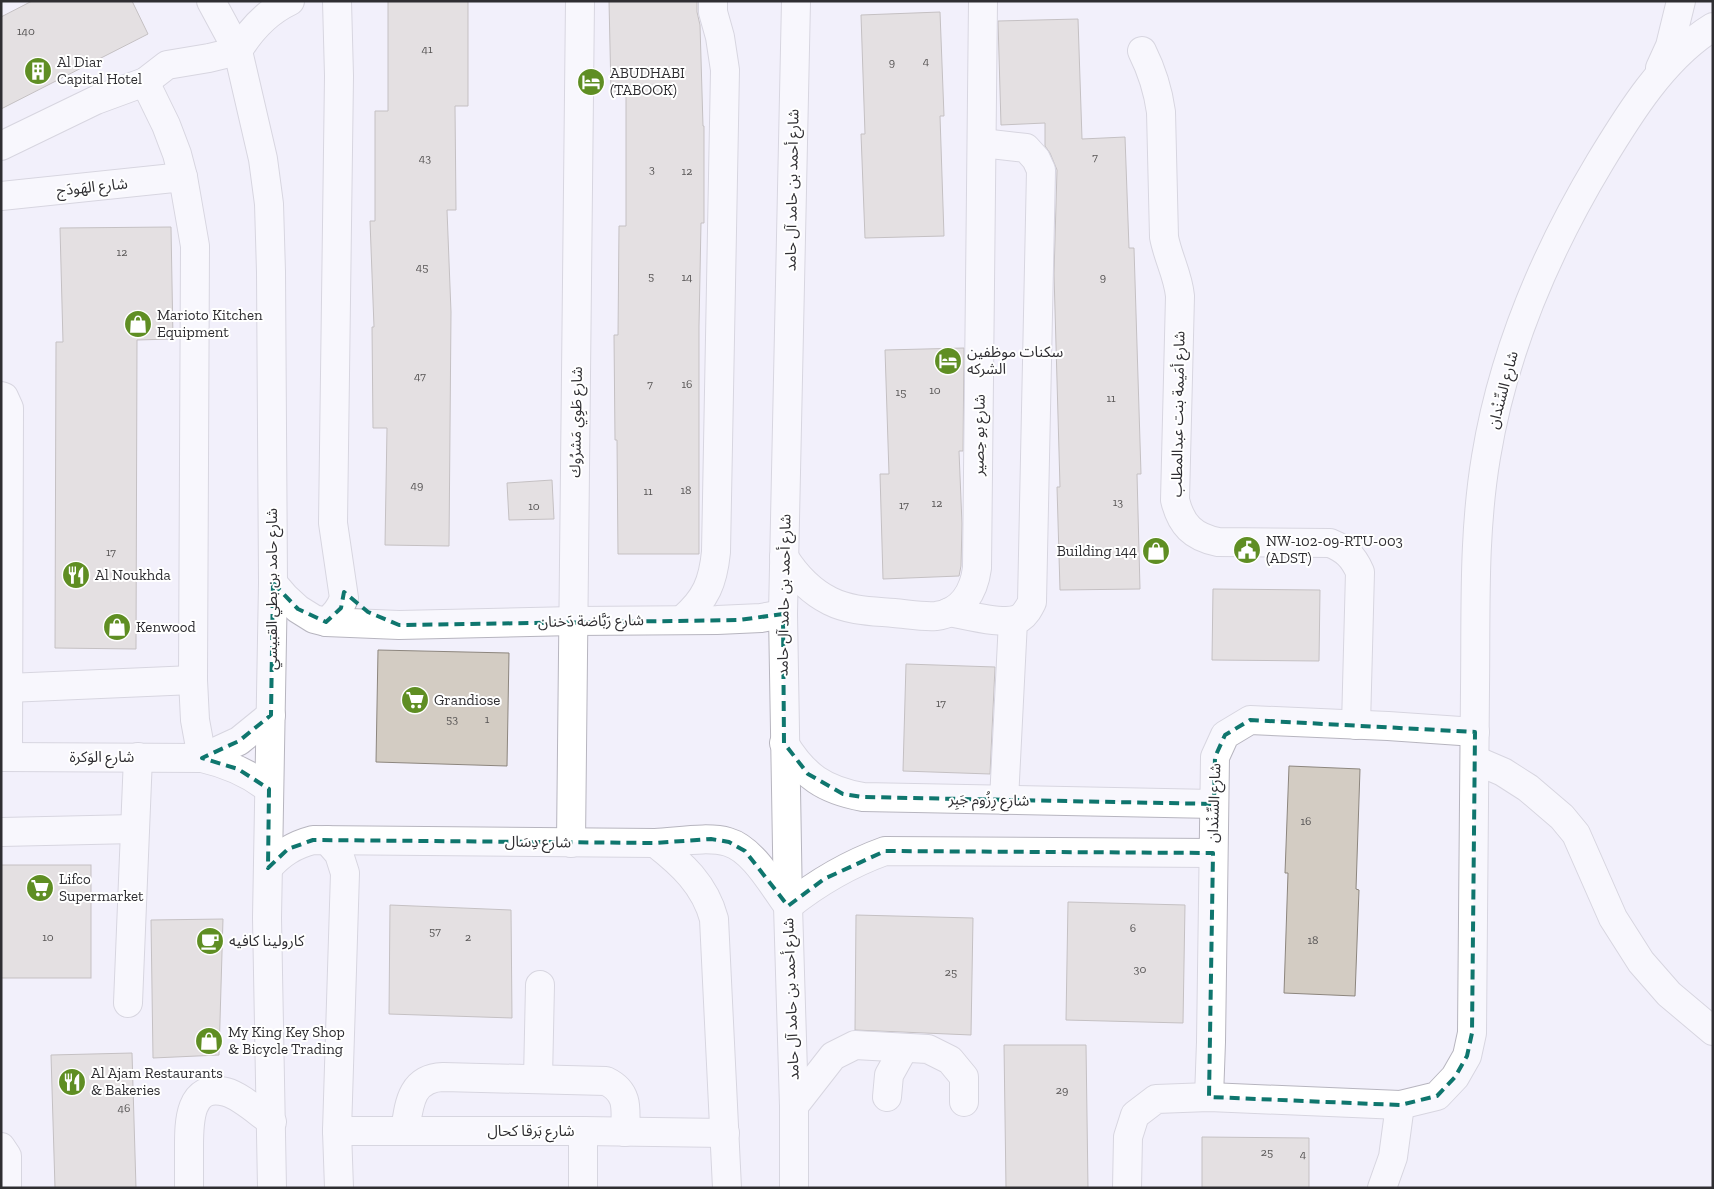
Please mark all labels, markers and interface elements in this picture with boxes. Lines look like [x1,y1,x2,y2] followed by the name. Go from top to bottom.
[17,24,35,38] house number: 140
[421,42,433,56] house number: 41
[57,53,142,88] place label: Al Diar Capital Hotel
[923,54,930,68] house number: 4
[889,55,895,69] house number: 9
[23,56,53,86] building icon: Al Diar Capital Hotel
[610,64,685,99] place label: ABUDHABI (TABOOK)
[576,67,606,97] hotel icon: ABUDHABI (TABOOK)
[782,108,805,271] street label: شارع أحمد بن حامد آل حامد
[1092,150,1098,164] house number: 7
[419,151,431,165] house number: 43
[649,162,655,176] house number: 3
[682,164,692,178] house number: 12
[55,174,129,203] street label: شارع الهَودَج
[117,245,127,259] house number: 12
[416,260,428,274] house number: 45
[648,269,654,283] house number: 5
[681,270,693,284] house number: 14
[1100,270,1106,284] house number: 9
[157,306,263,341] place label: Marioto Kitchen Equipment
[123,309,153,339] shop icon: Marioto Kitchen Equipment
[1168,330,1191,497] street label: شارع أمَيمة بنت عبدالمطلب
[967,343,1064,378] place label: سكنات موظفين الشركه
[933,346,963,376] hotel icon: سكنات موظفين الشركه
[1484,349,1525,432] street label: شارع السِّنْدان
[566,366,589,478] street label: شارع طَوِي مَشرُوك
[414,369,426,383] house number: 47
[647,377,653,391] house number: 7
[682,377,693,391] house number: 16
[929,383,941,397] house number: 10
[896,385,906,399] house number: 15
[1106,391,1116,405] house number: 11
[969,394,992,477] street label: شارع بو حِصير
[411,478,423,492] house number: 49
[680,483,692,497] house number: 18
[643,484,653,498] house number: 11
[1113,495,1123,509] house number: 13
[932,496,942,510] house number: 12
[899,498,909,512] house number: 17
[528,499,540,513] house number: 10
[263,508,284,670] street label: شارع حامد بن بطي القبيسي
[774,513,797,676] street label: شارع أحمد بن حامد آل حامد
[1266,532,1403,567] place label: NW-102-09-RTU-003 (ADST)
[1232,535,1262,565] public building icon: NW-102-09-RTU-003 (ADST)
[1141,536,1171,566] shop icon: Building 144
[1057,542,1137,560] place label: Building 144
[106,545,116,559] house number: 17
[61,560,91,590] restaurant icon: Al Noukhda
[95,566,171,584] place label: Al Noukhda
[538,611,644,634] street label: شارع رَبَّاضة دَخنان
[102,612,132,642] shop icon: Kenwood
[136,618,196,636] place label: Kenwood
[400,685,430,715] supermarket icon: Grandiose
[434,691,500,709] place label: Grandiose
[936,696,946,710] house number: 17
[446,712,458,726] house number: 53
[485,712,490,726] house number: 1
[70,748,135,769] street label: شارع الوَكرة
[1204,763,1227,843] street label: شارع السِّنْدان
[947,790,1030,813] street label: شارع رِزُوم جَبِر
[1301,814,1312,828] house number: 16
[505,832,572,855] street label: شارع دِسَال
[59,870,144,905] place label: Lifco Supermarket
[25,873,55,903] supermarket icon: Lifco Supermarket
[779,917,806,1080] street label: شارع أحمد بن حامد آل حامد
[1130,921,1136,935] house number: 6
[429,924,441,938] house number: 57
[195,926,225,956] cafe icon: كارولينا كافيه
[42,930,54,944] house number: 10
[465,930,471,944] house number: 2
[229,932,305,950] place label: كارولينا كافيه
[1307,933,1319,947] house number: 18
[1134,962,1146,976] house number: 30
[945,965,957,979] house number: 25
[228,1023,345,1058] place label: My King Key Shop & Bicycle Trading
[194,1026,224,1056] shop icon: My King Key Shop & Bicycle Trading
[91,1064,223,1099] place label: Al Ajam Restaurants & Bakeries
[57,1067,87,1097] restaurant icon: Al Ajam Restaurants & Bakeries
[1056,1083,1068,1097] house number: 29
[118,1101,130,1115] house number: 46
[487,1122,575,1143] street label: شارع بَرقا كحال
[1261,1145,1273,1159] house number: 25
[1300,1147,1307,1161] house number: 4

